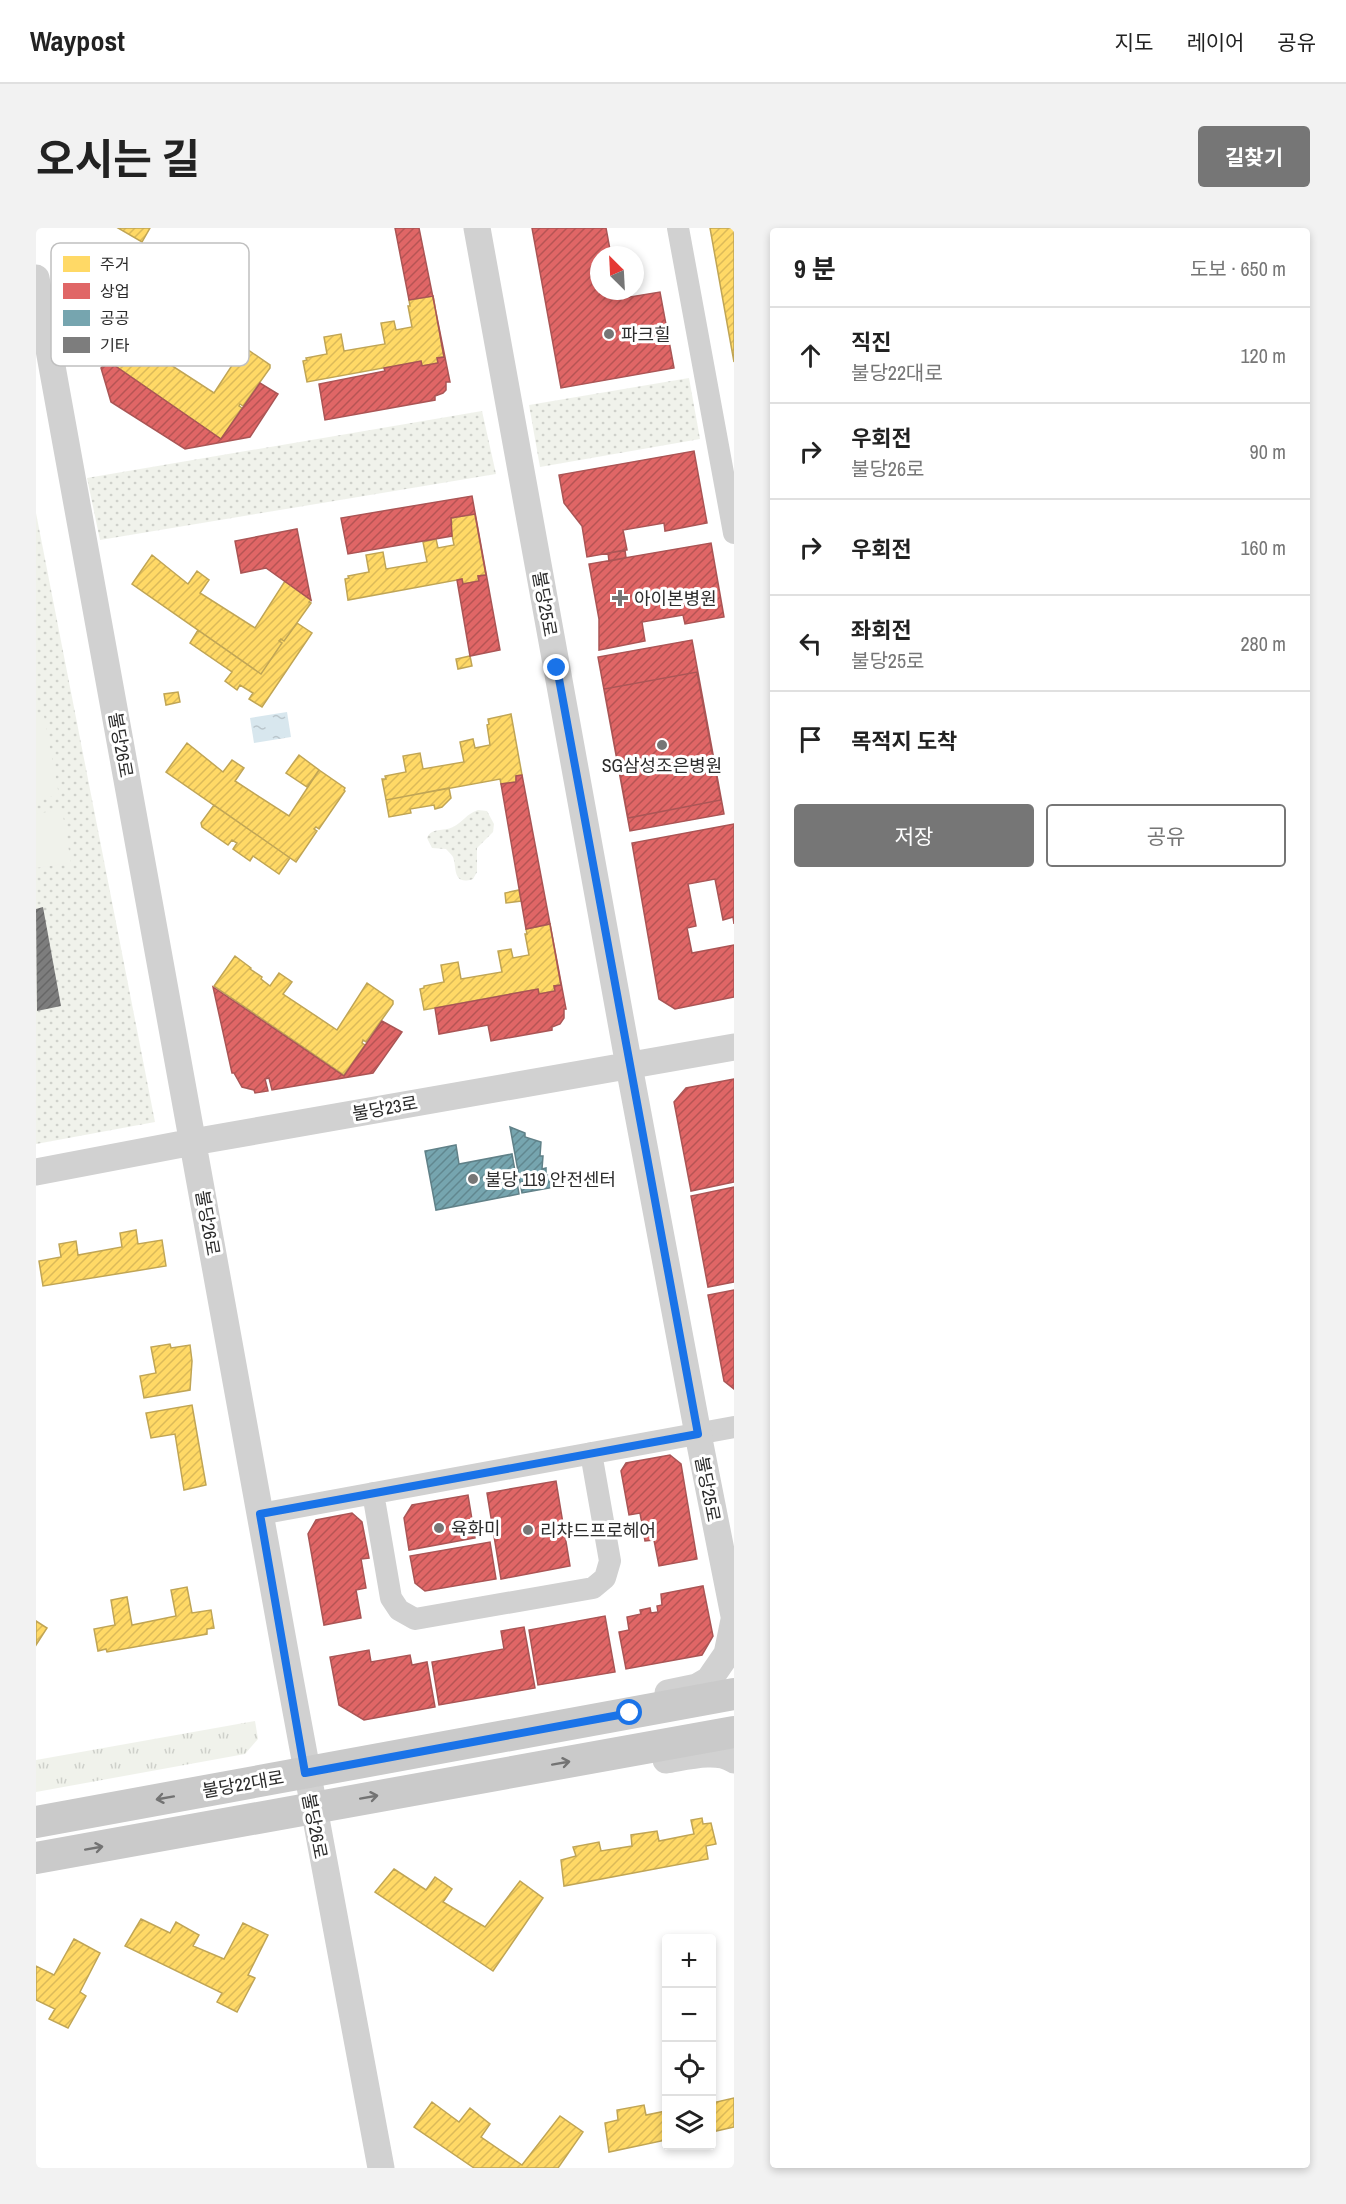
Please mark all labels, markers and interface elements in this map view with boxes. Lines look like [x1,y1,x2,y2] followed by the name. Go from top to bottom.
[30,22,125,60] text: Waypost
[1115,28,1153,57] text: 지도
[1186,28,1244,57] text: 레이어
[1277,28,1316,57] text: 공유
[1198,126,1310,187] button: 길찾기
[36,131,200,187] text: 오시는 길
[51,243,249,366] legend
[590,246,644,300] north arrow
[794,251,836,286] text: 9 분
[100,253,129,275] text: 주거
[1190,255,1286,282] text: 도보 · 650 m
[100,280,129,302] text: 상업
[100,307,129,329] text: 공공
[621,322,671,347] place label: 파크힐
[602,327,616,341] marker: 파크힐
[851,327,891,357] text: 직진
[100,334,130,356] text: 기타
[794,339,827,372] icon: ahead
[1240,342,1286,369] text: 120 m
[851,359,943,386] text: 불당22대로
[851,423,912,453] text: 우회전
[794,435,827,468] icon: right
[1250,438,1286,465] text: 90 m
[851,455,924,482] text: 불당26로
[794,531,827,564] icon: right
[851,534,912,564] text: 우회전
[1240,534,1286,561] text: 160 m
[527,569,563,639] street label: 불당25로
[634,586,717,611] place label: 아이본병원
[611,589,629,607] marker: 아이본병원
[851,615,912,645] text: 좌회전
[794,627,827,660] icon: left
[1240,630,1286,657] text: 280 m
[851,647,924,674] text: 불당25로
[543,654,569,680] route end
[103,710,139,780] street label: 불당26로
[794,723,827,756] icon: arrive
[851,726,957,756] text: 목적지 도착
[655,738,669,752] marker: SG삼성조은병원
[602,753,722,778] place label: SG삼성조은병원
[794,804,1034,867] button: 저장
[1046,804,1286,867] button: 공유
[350,1090,420,1126] street label: 불당23로
[485,1167,616,1192] place label: 불당 119 안전센터
[466,1172,480,1186] marker: 불당 119 안전센터
[190,1188,226,1258] street label: 불당26로
[689,1454,727,1524] street label: 불당25로
[451,1516,501,1541] place label: 육화미
[540,1518,656,1543] place label: 리챠드프로헤어
[432,1521,446,1535] marker: 육화미
[521,1523,535,1537] marker: 리챠드프로헤어
[616,1699,642,1725] route start
[551,1757,571,1768] one-way arrow
[200,1765,286,1803] street label: 불당22대로
[296,1791,334,1861] street label: 불당26로
[359,1791,379,1802] one-way arrow
[156,1793,175,1804] one-way arrow
[83,1842,103,1853] one-way arrow
[662,1934,716,2150] map controls
[662,1934,716,1988] button: +
[662,1988,716,2042] button: −
[662,2042,716,2096] button: locate
[662,2096,716,2150] button: layers

